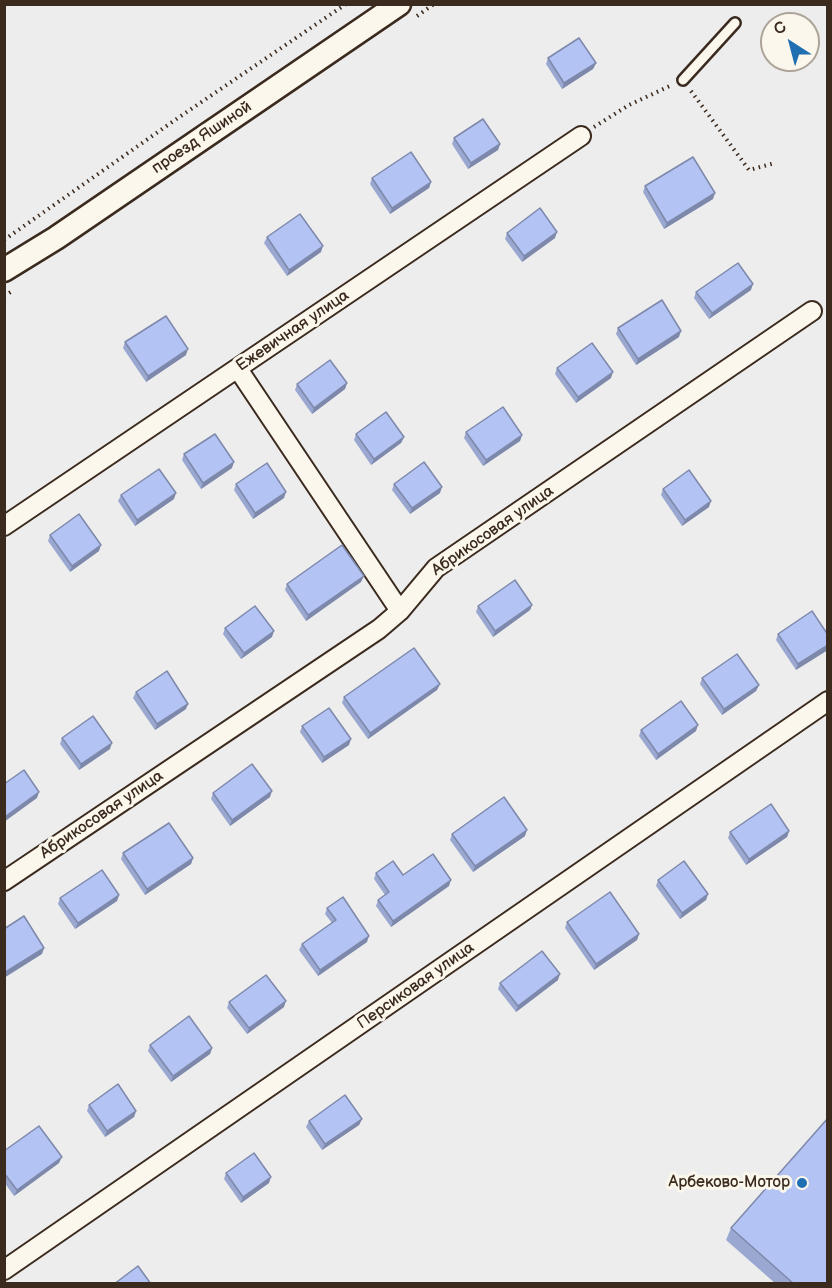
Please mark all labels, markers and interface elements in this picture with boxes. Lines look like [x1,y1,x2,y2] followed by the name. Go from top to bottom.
[760,12,820,72] north arrow
[770,18,790,40] text: С
[148,98,256,178] street label: проезд Яшиной
[233,286,353,376] street label: Ежевичная улица
[428,482,558,580] street label: Абрикосовая улица
[37,767,167,863] street label: Абрикосовая улица
[354,938,478,1034] street label: Персиковая улица
[669,1173,790,1193] place label: Арбеково-Мотор
[795,1176,809,1190] marker: Арбеково-Мотор

